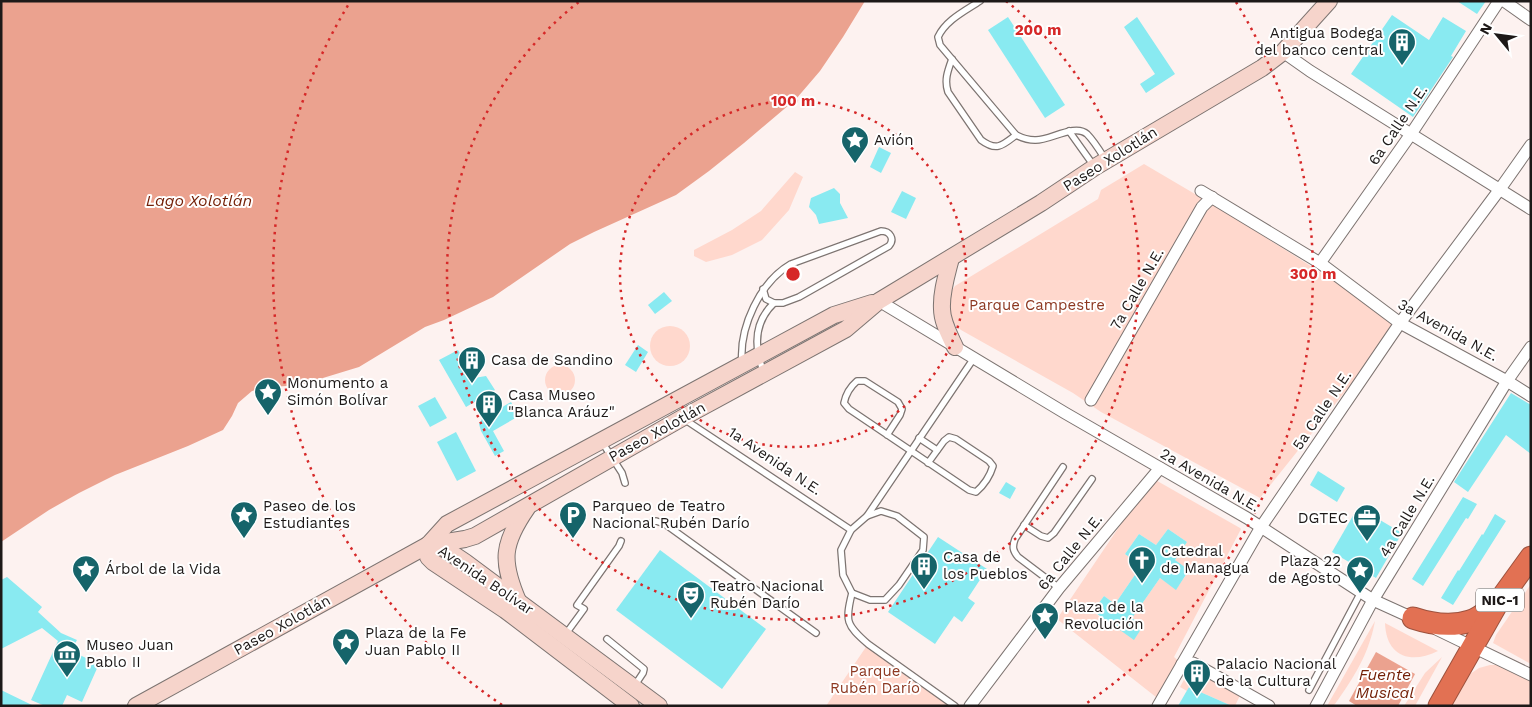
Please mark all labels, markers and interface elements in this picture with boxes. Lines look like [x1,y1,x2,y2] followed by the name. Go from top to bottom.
[1472,10,1522,60] north arrow
[1476,20,1495,37] text: N
[1015,21,1061,39] text: 200 m
[1255,24,1383,59] place label: Antigua Bodega del banco central
[1387,27,1417,66] building icon: Antigua Bodega del banco central
[1365,82,1431,168] street label: 6a Calle N.E.
[771,92,815,110] text: 100 m
[1060,123,1160,195] street label: Paseo Xolotlán
[840,125,870,164] place icon: Avión
[874,131,913,149] place label: Avión
[146,191,252,210] water label: Lago Xolotlán
[1106,245,1168,333] street label: 7a Calle N.E.
[784,265,802,283] centre of rings
[1290,265,1336,283] text: 300 m
[1395,295,1501,365] street label: 3a Avenida N.E.
[969,296,1105,314] park label: Parque Campestre
[457,345,487,384] building icon: Casa de Sandino
[491,351,613,369] place label: Casa de Sandino
[1289,367,1355,453] street label: 5a Calle N.E.
[287,374,389,409] place label: Monumento a Simón Bolívar
[253,377,283,416] place icon: Monumento a Simón Bolívar
[508,386,615,421] place label: Casa Museo "Blanca Aráuz"
[474,389,504,428] building icon: Casa Museo "Blanca Aráuz"
[606,398,708,466] street label: Paseo Xolotlán
[725,423,825,499] street label: 1a Avenida N.E.
[1157,444,1263,516] street label: 2a Avenida N.E.
[1375,472,1439,560] street label: 4a Calle N.E.
[263,497,356,532] place label: Paseo de los Estudiantes
[592,497,750,532] place label: Parqueo de Teatro Nacional Rubén Darío
[229,500,259,539] place icon: Paseo de los Estudiantes
[558,500,588,539] parking icon: Parqueo de Teatro Nacional Rubén Darío
[1352,503,1382,542] office icon: DGTEC
[1298,509,1348,527] place label: DGTEC
[1034,510,1106,594] street label: 6a Calle N.E.
[435,541,537,619] street label: Avenida Bolívar
[1161,542,1249,577] place label: Catedral de Managua
[1127,545,1157,584] church icon: Catedral de Managua
[943,548,1028,583] place label: Casa de los Pueblos
[909,551,939,590] building icon: Casa de los Pueblos
[1268,552,1341,587] place label: Plaza 22 de Agosto
[71,554,101,593] place icon: Árbol de la Vida
[1345,555,1375,594] place icon: Plaza 22 de Agosto
[105,560,221,578] place label: Árbol de la Vida
[710,577,824,612] place label: Teatro Nacional Rubén Darío
[676,580,706,619] theatre icon: Teatro Nacional Rubén Darío
[1476,588,1524,612] road number: NIC-1
[231,591,333,659] street label: Paseo Xolotlán
[1064,598,1144,633] place label: Plaza de la Revolución
[1030,601,1060,640] place icon: Plaza de la Revolución
[365,624,467,659] place label: Plaza de la Fe Juan Pablo II
[331,627,361,666] place icon: Plaza de la Fe Juan Pablo II
[86,636,174,671] place label: Museo Juan Pablo II
[52,639,82,678] museum icon: Museo Juan Pablo II
[1216,655,1337,690] place label: Palacio Nacional de la Cultura
[1182,658,1212,697] building icon: Palacio Nacional de la Cultura
[830,662,920,697] park label: Parque Rubén Darío
[1356,665,1414,702] water label: Fuente Musical

